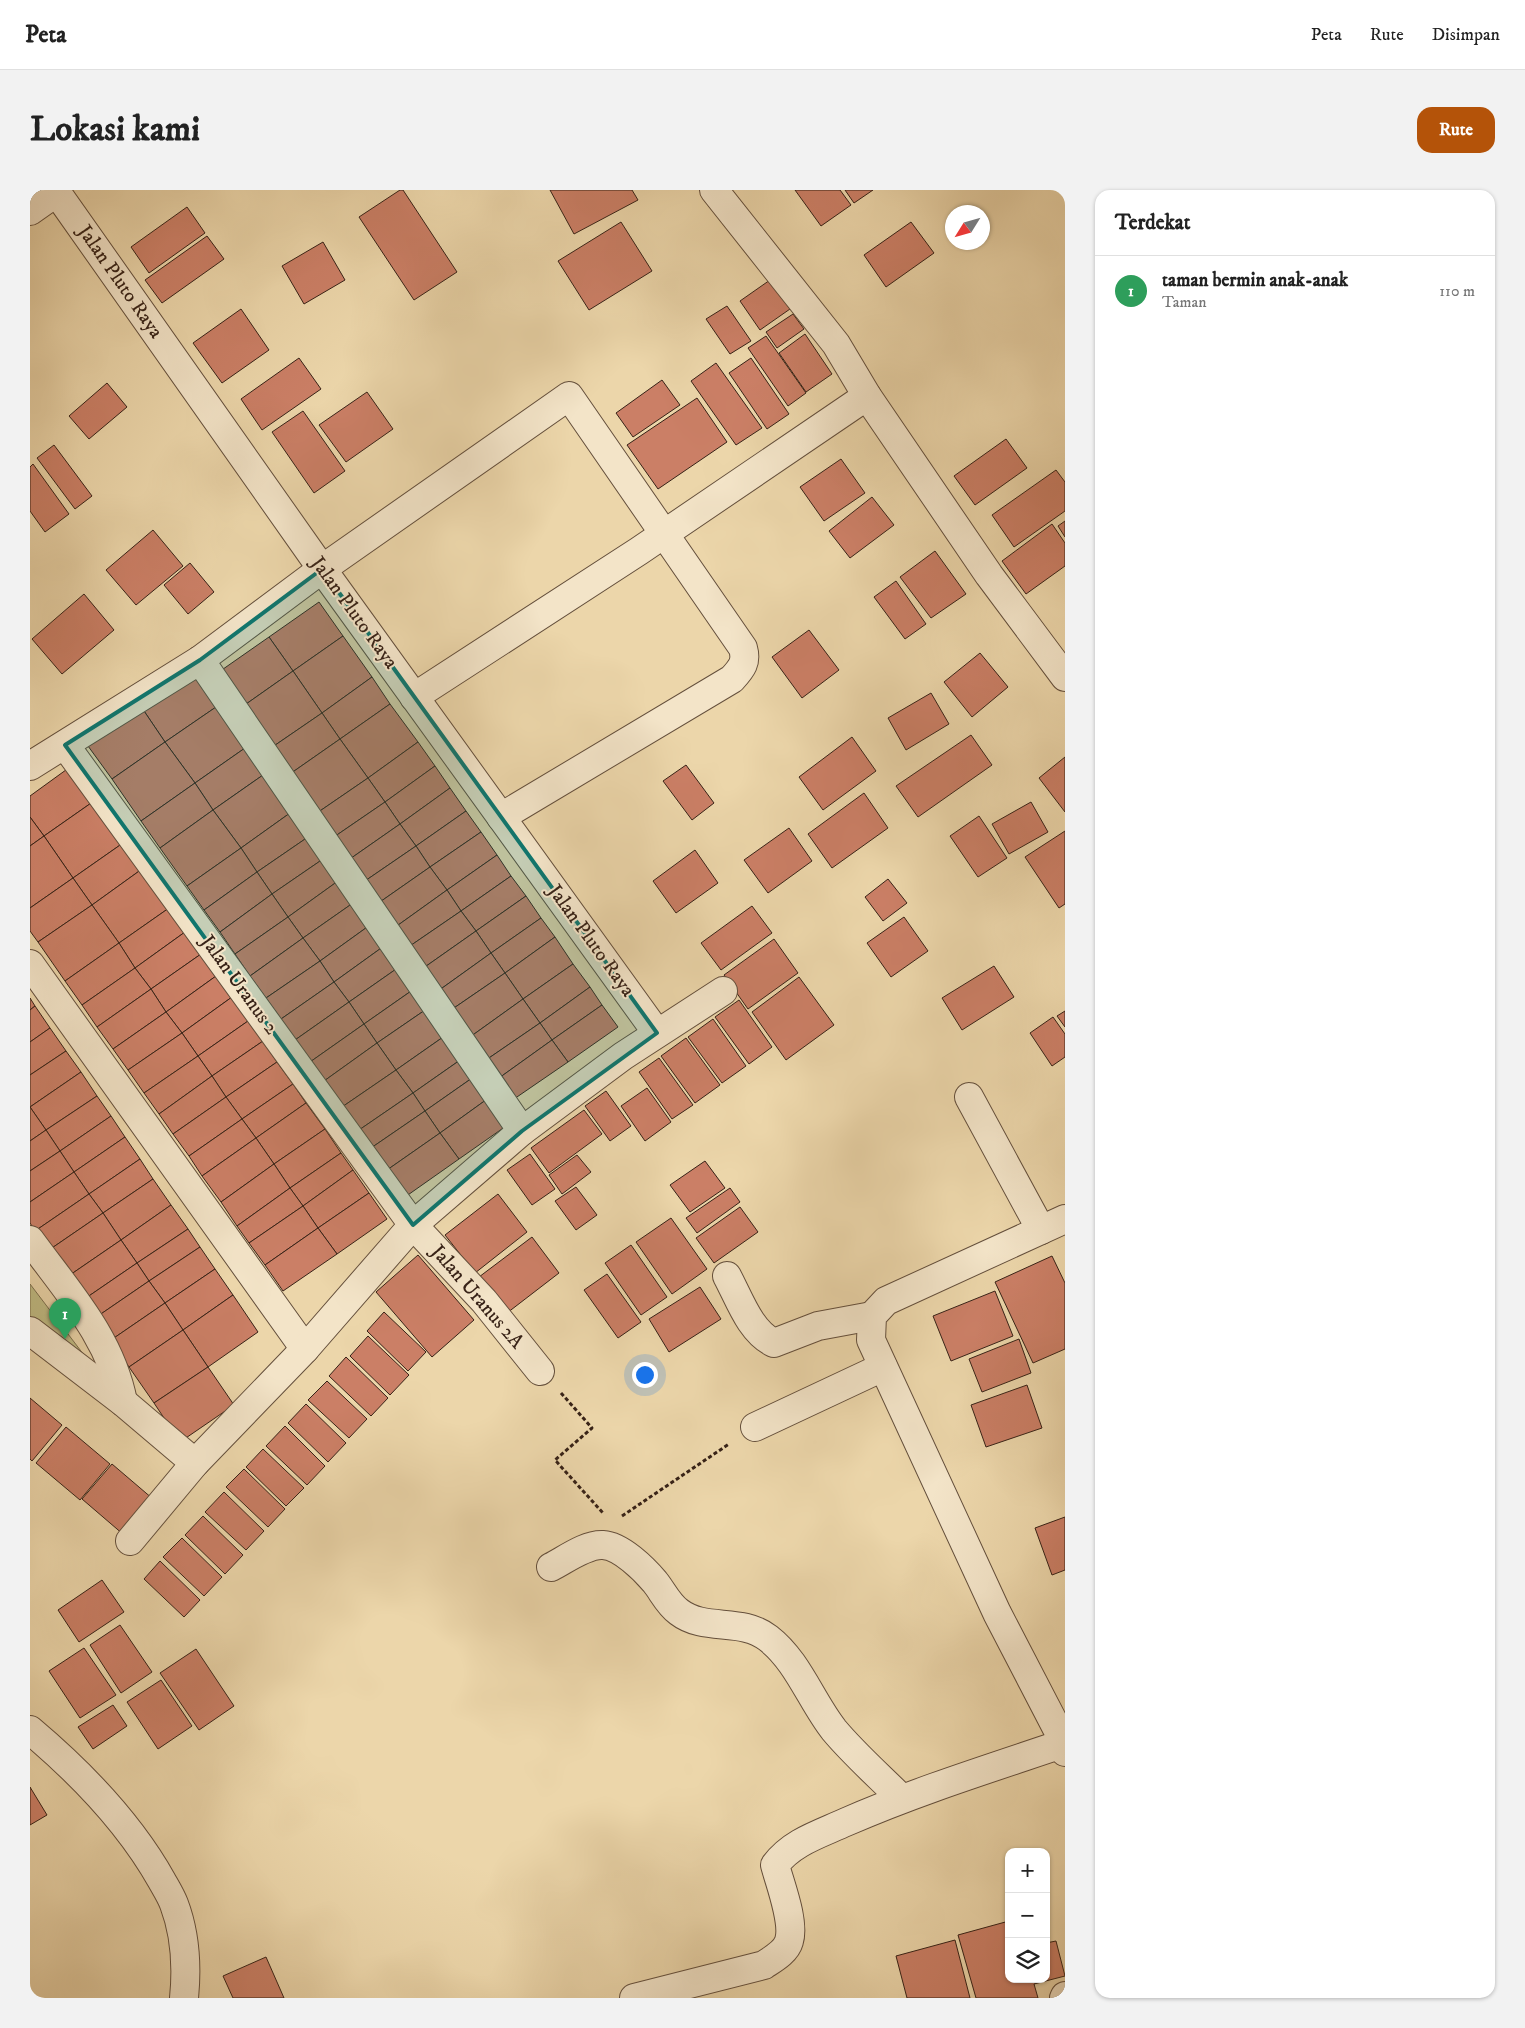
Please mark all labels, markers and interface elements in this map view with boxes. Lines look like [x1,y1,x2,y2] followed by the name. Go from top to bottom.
[25,20,66,50] text: Peta
[1311,24,1342,46] text: Peta
[1370,24,1404,46] text: Rute
[1432,24,1500,46] text: Disimpan
[1417,107,1495,153] button: Rute
[30,108,200,152] text: Lokasi kami
[945,205,990,250] north arrow
[1115,210,1190,236] text: Terdekat
[71,219,169,344] street label: Jalan Pluto Raya
[1162,269,1348,292] text: taman bermin anak-anak
[1128,281,1134,301] text: 1
[1439,281,1475,301] text: 110 m
[1162,292,1207,312] text: Taman
[304,550,403,674] street label: Jalan Pluto Raya
[541,878,640,1002] street label: Jalan Pluto Raya
[193,929,284,1040] street label: Jalan Uranus 2
[424,1238,529,1354] street label: Jalan Uranus 2A
[49,1298,81,1339] pin: 1
[632,1362,658,1388] your location
[1005,1848,1050,1983] map controls
[1005,1848,1050,1893] button: +
[1005,1893,1050,1938] button: −
[1005,1938,1050,1983] button: layers

